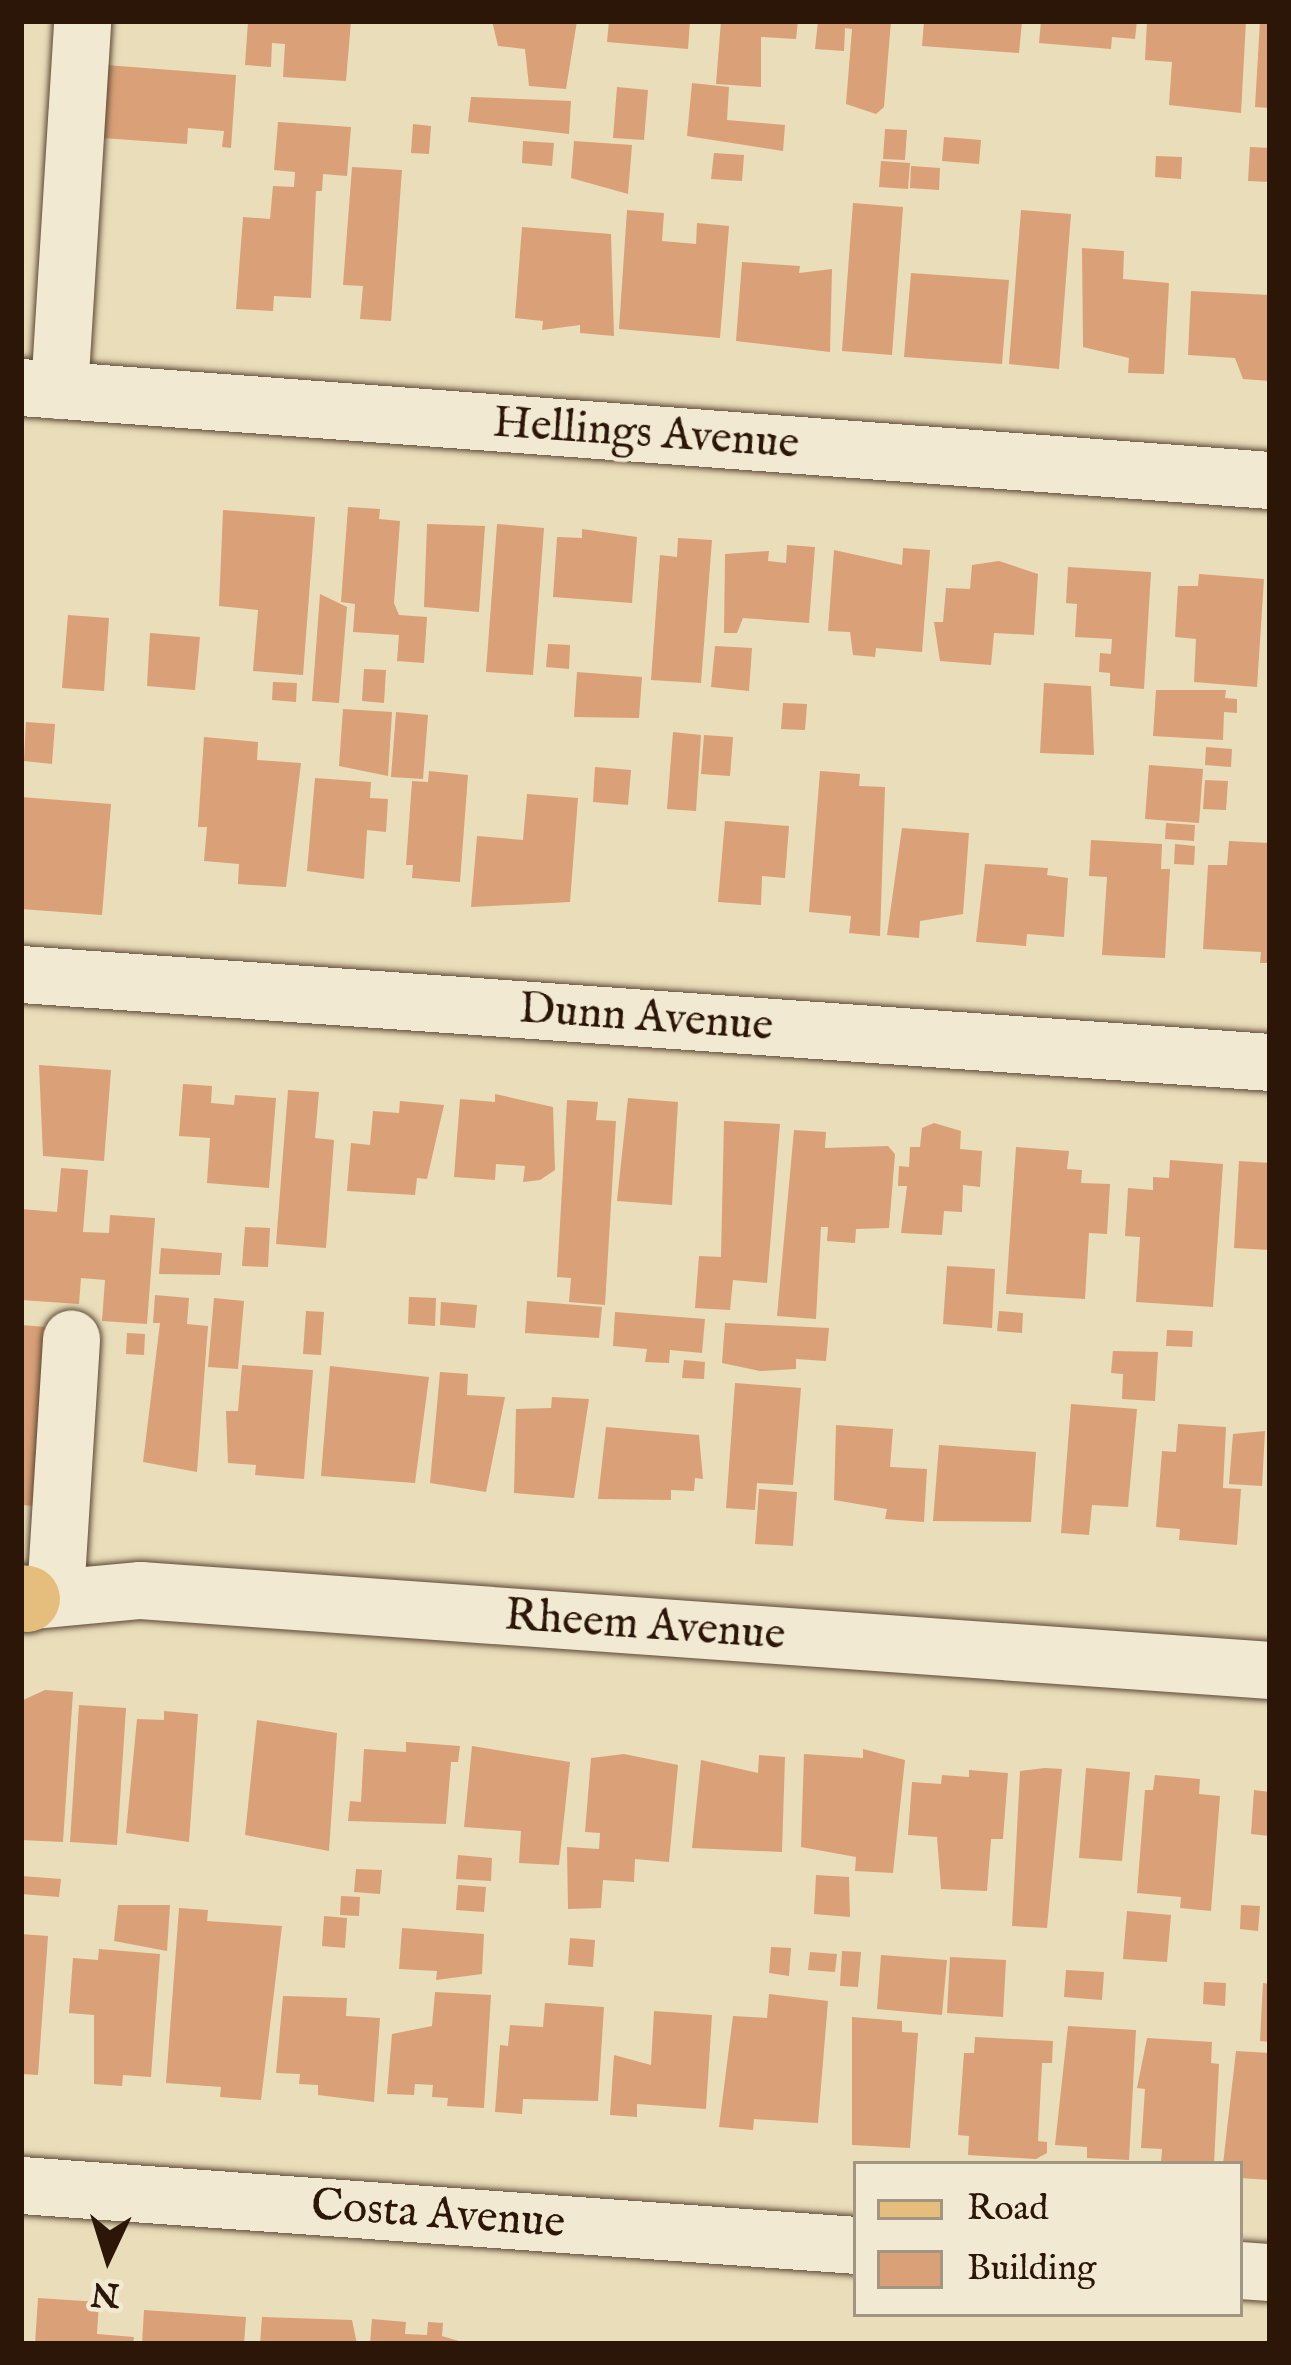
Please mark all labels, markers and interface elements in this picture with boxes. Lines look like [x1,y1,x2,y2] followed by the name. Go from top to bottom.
[491,396,801,472] street label: Hellings Avenue
[517,982,775,1054] street label: Dunn Avenue
[503,1589,787,1663] street label: Rheem Avenue
[853,2161,1243,2317] legend
[309,2179,567,2251] street label: Costa Avenue
[967,2186,1048,2232] text: Road
[48,2197,168,2317] north arrow
[967,2246,1096,2292] text: Building
[90,2271,121,2315] text: N

